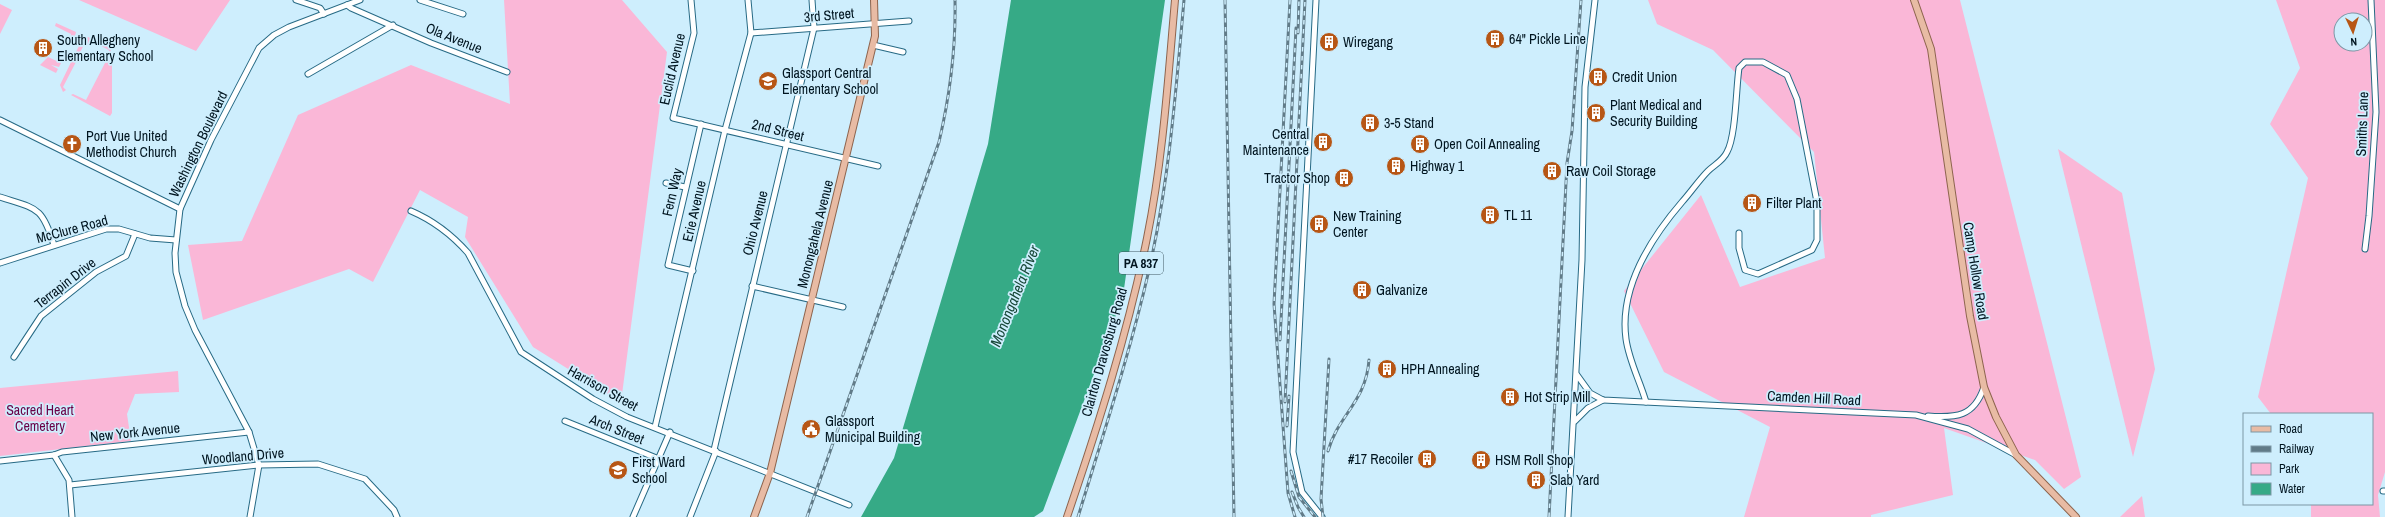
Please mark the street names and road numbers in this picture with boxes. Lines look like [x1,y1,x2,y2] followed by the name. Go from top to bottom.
[803,4,855,26] street label: 3rd Street
[423,19,485,57] street label: Ola Avenue
[655,31,689,107] street label: Euclid Avenue
[165,88,231,200] street label: Washington Boulevard
[2352,91,2372,157] street label: Smiths Lane
[750,115,806,145] street label: 2nd Street
[658,166,686,218] street label: Fern Way
[793,178,837,290] street label: Monongahela Avenue
[678,179,710,243] street label: Erie Avenue
[738,189,772,257] street label: Ohio Avenue
[34,211,110,247] street label: McClure Road
[1959,221,1993,321] street label: Camp Hollow Road
[1119,252,1163,274] road number: PA 837
[31,254,99,312] street label: Terrapin Drive
[1077,285,1131,419] street label: Clairton Dravosburg Road
[565,361,641,415] street label: Harrison Street
[1767,387,1861,409] street label: Camden Hill Road
[586,410,647,448] street label: Arch Street
[89,418,181,446] street label: New York Avenue
[201,443,285,469] street label: Woodland Drive

